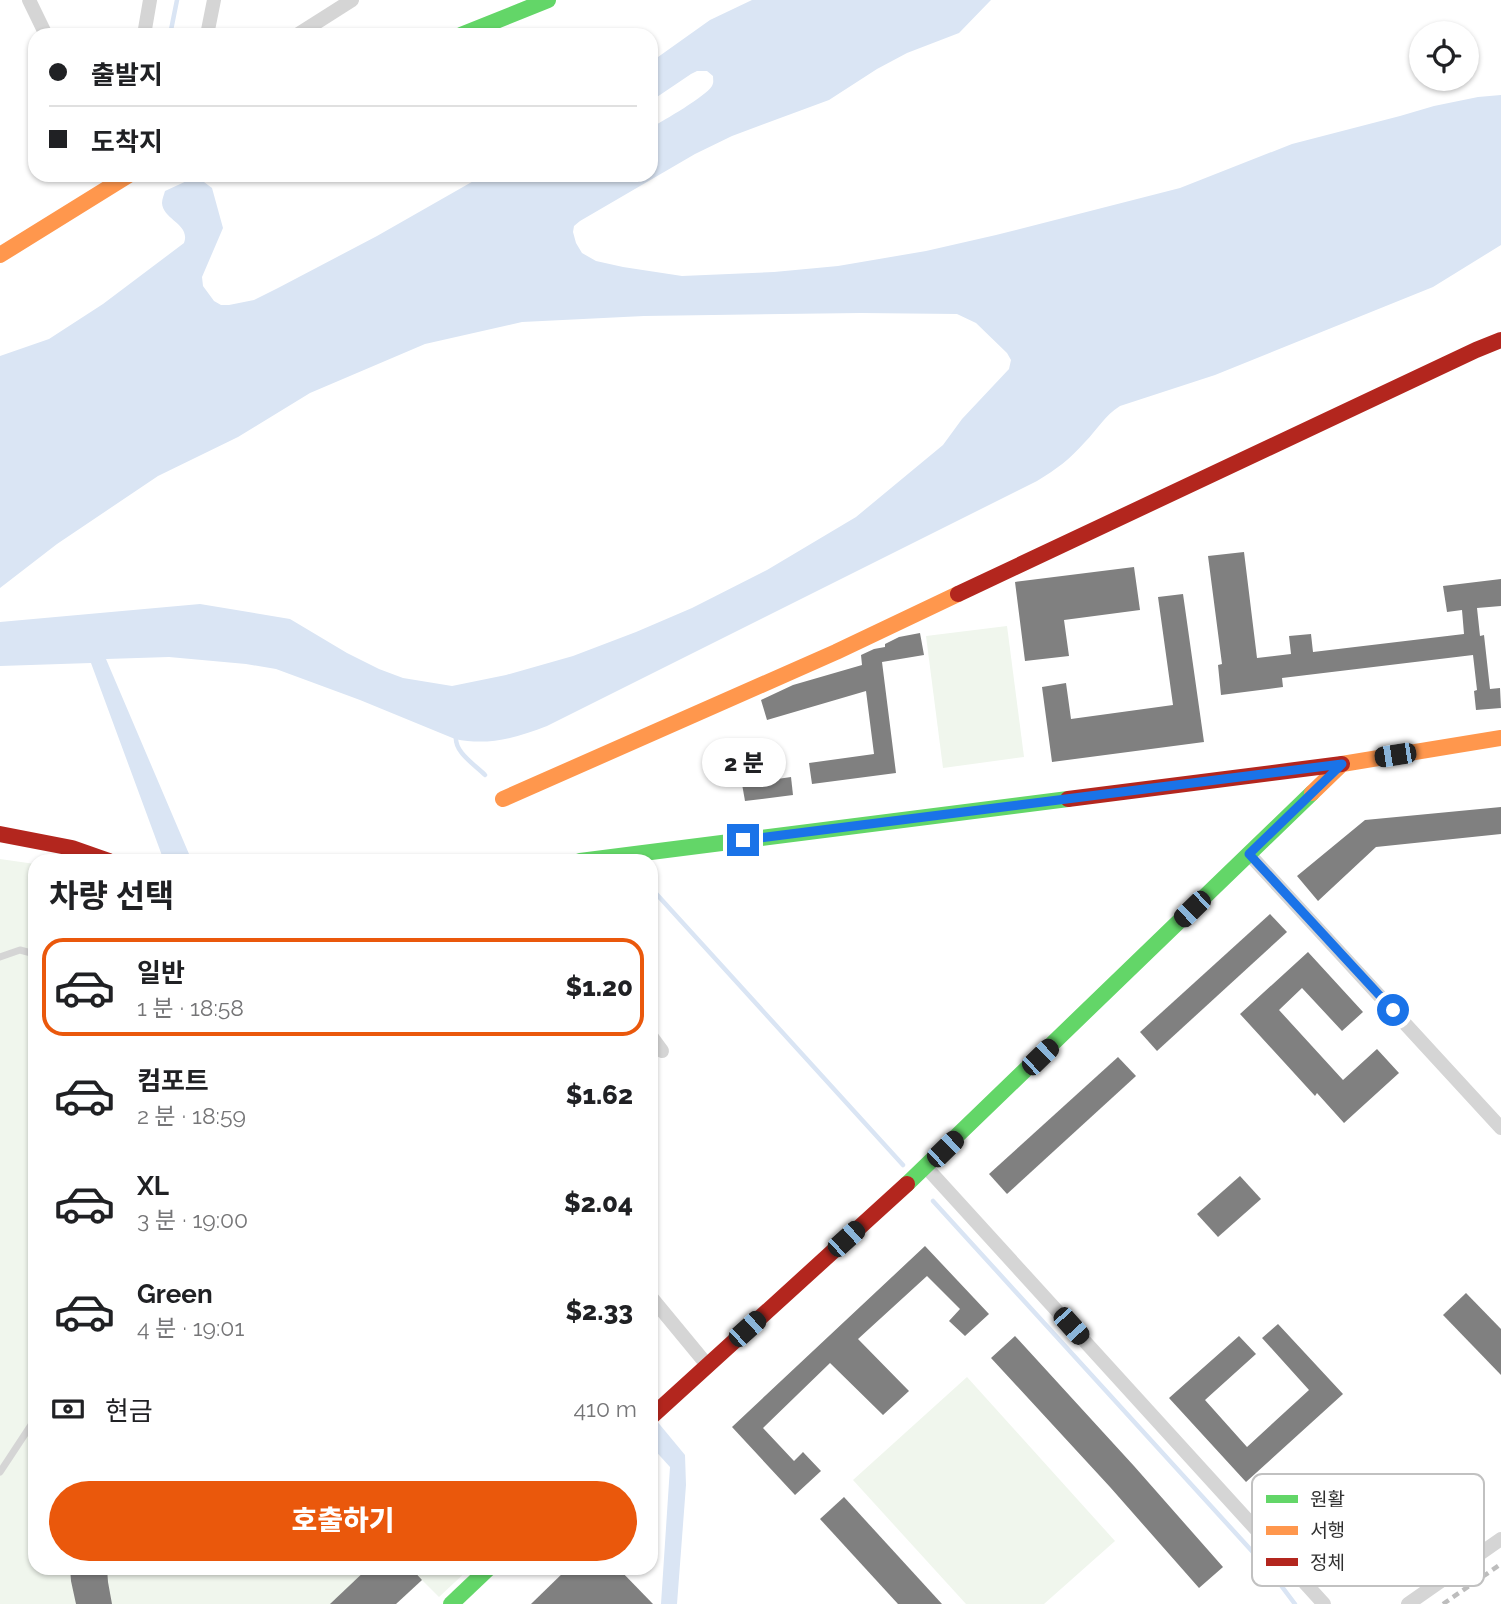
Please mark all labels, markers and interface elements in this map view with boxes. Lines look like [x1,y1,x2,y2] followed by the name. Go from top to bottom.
[1409,21,1479,91] map controls
[1409,21,1479,91] button: locate
[91,60,163,90] text: 출발지
[91,127,163,157] text: 도착지
[701,738,785,788] callout: 2 분
[1373,741,1418,769] car
[724,749,764,776] text: 2 분
[727,824,759,856] route end
[49,877,174,914] text: 차량 선택
[1170,887,1215,931] car
[53,956,116,1019] icon: car
[137,958,185,988] text: 일반
[566,972,633,1002] text: $1.20
[137,994,244,1021] text: 1 분 · 18:58
[1377,994,1409,1026] route start
[1018,1035,1063,1079] car
[53,1064,116,1127] icon: car
[137,1066,209,1096] text: 컴포트
[566,1080,633,1110] text: $1.62
[137,1102,246,1129] text: 2 분 · 18:59
[923,1127,968,1171] car
[137,1171,169,1201] text: XL
[53,1172,116,1235] icon: car
[564,1188,633,1218] text: $2.04
[137,1206,248,1233] text: 3 분 · 19:00
[824,1217,869,1261] car
[137,1279,213,1309] text: Green
[53,1280,116,1343] icon: car
[565,1296,633,1326] text: $2.33
[1050,1303,1093,1349] car
[725,1307,770,1351] car
[137,1314,244,1341] text: 4 분 · 19:01
[49,1390,87,1428] icon: cash
[574,1395,637,1422] text: 410 m
[105,1396,153,1426] text: 현금
[1252,1474,1484,1586] legend
[49,1481,637,1561] button: 호출하기
[1310,1488,1345,1510] text: 원활
[1310,1519,1345,1541] text: 서행
[1310,1551,1345,1573] text: 정체

